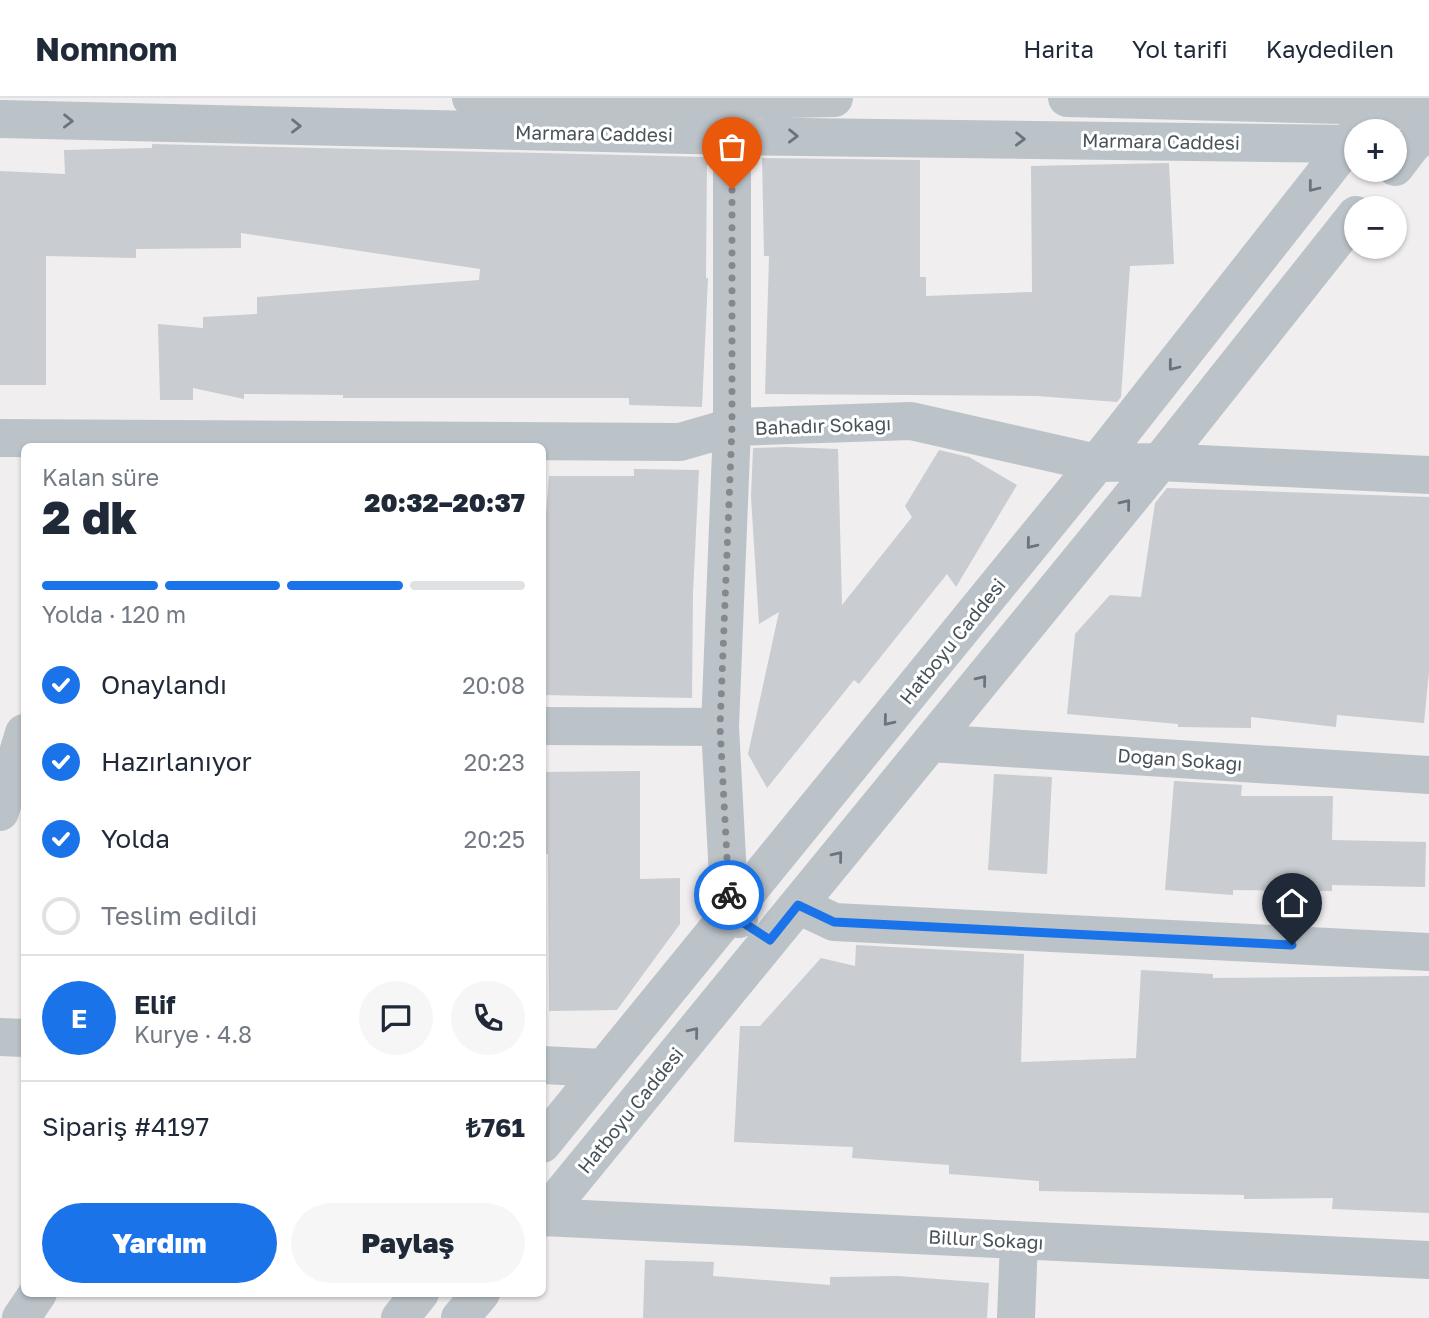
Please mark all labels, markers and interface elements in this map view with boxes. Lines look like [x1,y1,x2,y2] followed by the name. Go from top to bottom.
[35,29,177,68] text: Nomnom
[1023,34,1094,63] text: Harita
[1132,34,1228,63] text: Yol tarifi
[1266,34,1394,63] text: Kaydedilen
[63,113,74,129] one-way arrow
[702,117,762,189] pin
[291,118,301,134] one-way arrow
[1344,119,1407,259] map controls
[1344,119,1407,182] button: +
[515,120,673,146] street label: Marmara Caddesi
[713,128,751,166] icon: bag
[1082,128,1240,154] street label: Marmara Caddesi
[787,129,798,144] one-way arrow
[1015,132,1026,147] one-way arrow
[1309,180,1322,192] one-way arrow
[1344,196,1407,259] button: −
[1169,359,1182,371] one-way arrow
[754,411,892,439] street label: Bahadır Sokağı
[42,463,159,491] text: Kalan süre
[364,487,525,518] text: 20:32–20:37
[42,489,137,544] text: 2 dk
[1118,499,1130,512] one-way arrow
[1027,537,1040,549] one-way arrow
[894,573,1010,709] street label: Hatboyu Caddesi
[42,600,186,628] text: Yolda · 120 m
[42,666,80,704] icon: check
[101,669,227,700] text: Onaylandı
[462,671,525,699] text: 20:08
[974,675,986,688] one-way arrow
[883,713,896,725] one-way arrow
[42,743,80,781] icon: check
[1117,743,1243,775] street label: Doğan Sokağı
[101,746,252,777] text: Hazırlanıyor
[464,748,525,776] text: 20:23
[42,820,80,858] icon: check
[101,823,170,854] text: Yolda
[464,825,525,853] text: 20:25
[830,851,842,864] one-way arrow
[694,860,764,930] courier
[1262,873,1322,945] pin
[710,876,748,914] icon: bike
[1273,884,1311,922] icon: home
[101,900,258,931] text: Teslim edildi
[359,981,433,1055] button: chat
[451,981,525,1055] button: phone
[134,989,176,1020] text: Elif
[71,1003,87,1034] text: E
[134,1020,252,1048] text: Kurye · 4.8
[686,1028,698,1041] one-way arrow
[572,1042,688,1178] street label: Hatboyu Caddesi
[42,1111,209,1142] text: Sipariş #4197
[466,1112,525,1143] text: ₺761
[42,1203,277,1283] button: Yardım
[291,1203,525,1283] button: Paylaş
[928,1224,1044,1254] street label: Billur Sokağı

